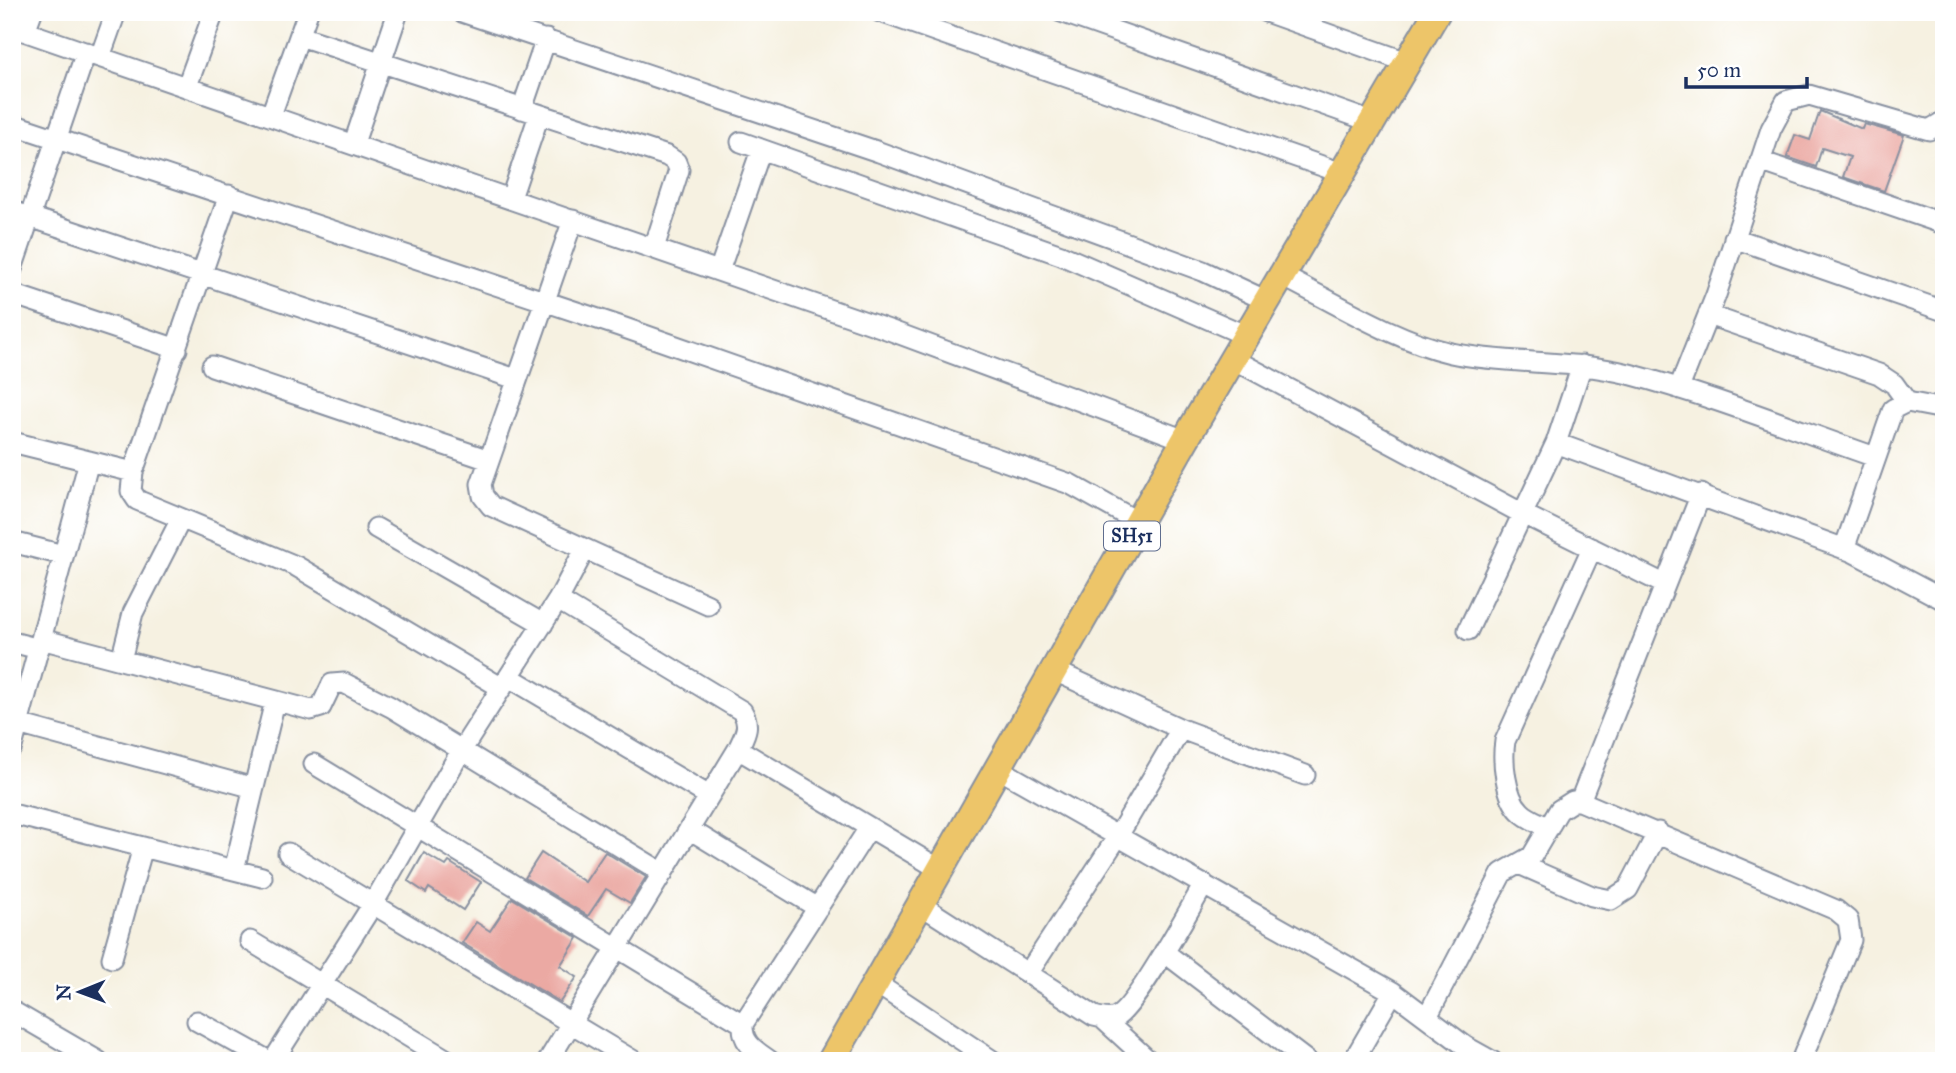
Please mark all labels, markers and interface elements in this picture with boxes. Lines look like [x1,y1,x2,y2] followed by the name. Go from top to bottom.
[1686,46,1807,90] scale bar
[1697,57,1742,83] text: 50 m
[1104,522,1160,550] road number: SH51
[46,958,116,1028] north arrow
[52,984,75,1001] text: N

